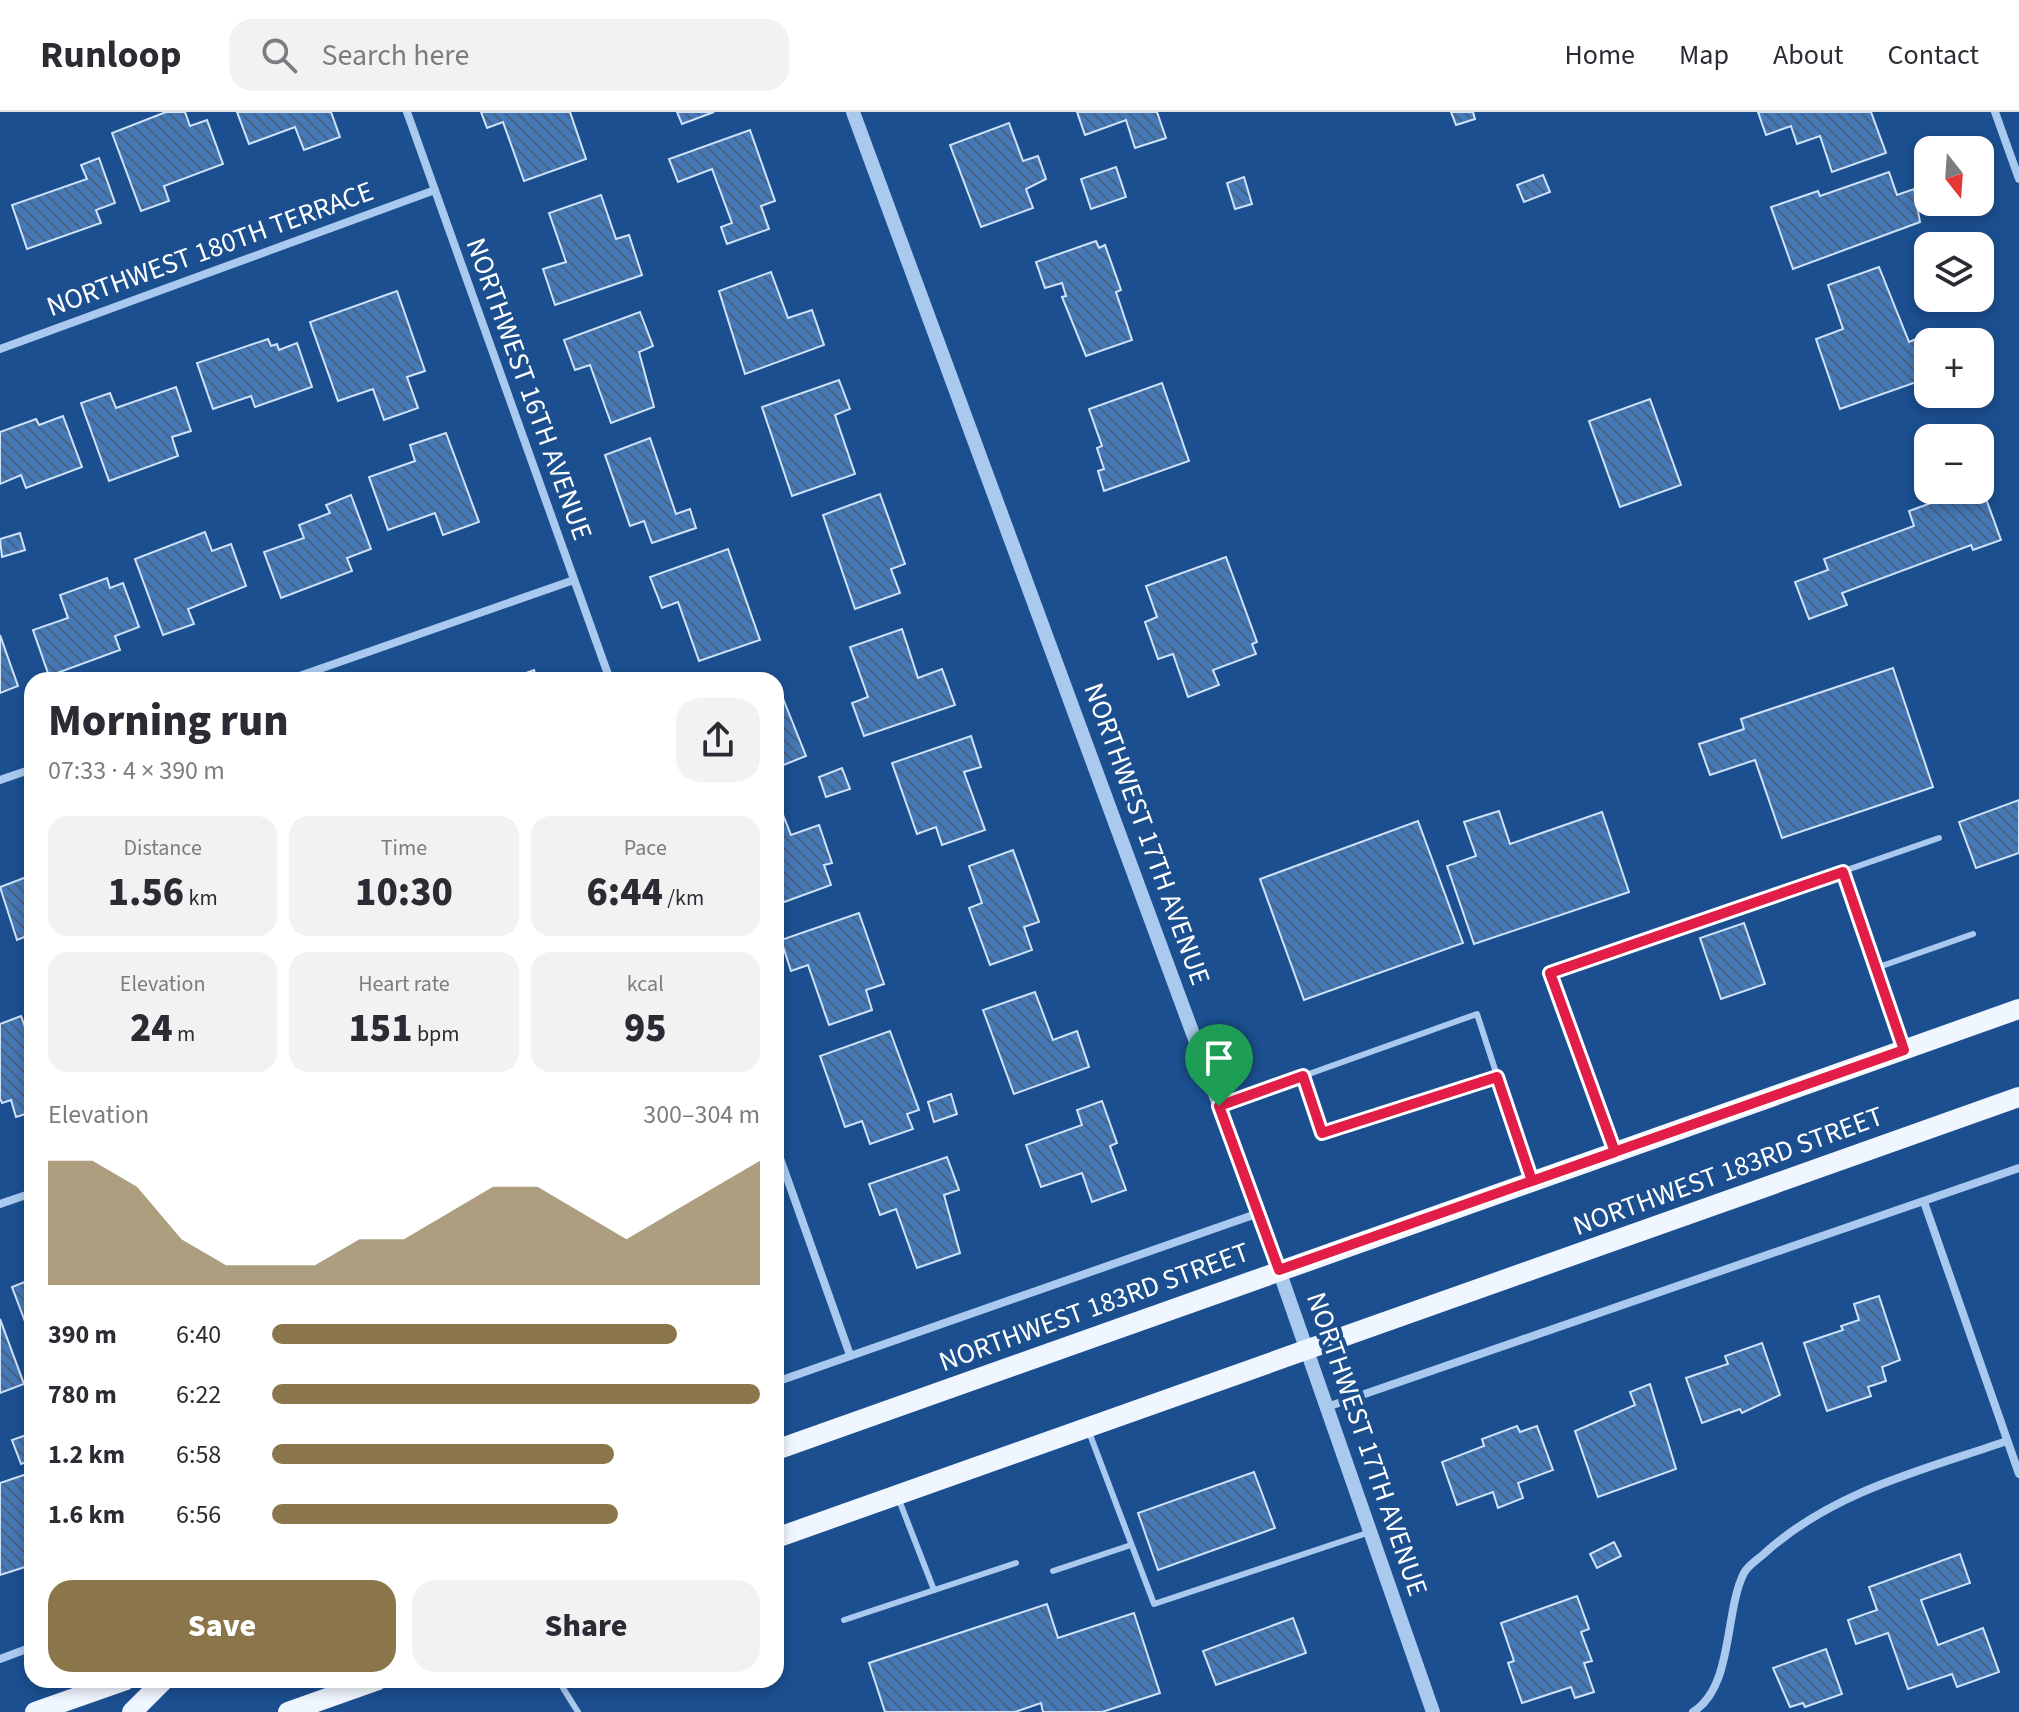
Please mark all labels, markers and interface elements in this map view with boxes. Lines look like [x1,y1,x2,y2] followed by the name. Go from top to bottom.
[229,19,789,91] search box
[40,28,181,82] text: Runloop
[257,33,301,77] icon: search
[321,34,469,77] text: Search here
[1564,35,1635,75] text: Home
[1679,35,1729,75] text: Map
[1773,35,1844,75] text: About
[1888,35,1979,75] text: Contact
[1914,136,1994,216] north arrow
[1914,136,1994,504] map controls
[41,171,379,327] street label: NORTHWEST 180TH TERRACE
[456,232,602,546] street label: NORTHWEST 16TH AVENUE
[1914,232,1994,312] button: layers
[1914,328,1994,408] button: +
[1914,424,1994,504] button: −
[1074,677,1220,991] street label: NORTHWEST 17TH AVENUE
[48,690,289,753] text: Morning run
[676,698,760,782] button: share
[48,752,225,789] text: 07:33 · 4 × 390 m
[124,832,202,864] text: Distance
[381,832,427,864] text: Time
[624,832,667,864] text: Pace
[108,864,184,921] text: 1.56
[355,864,453,921] text: 10:30
[586,864,663,921] text: 6:44
[184,882,218,914] text: km
[663,882,704,914] text: /km
[120,968,206,1000] text: Elevation
[358,968,450,1000] text: Heart rate
[627,968,664,1000] text: kcal
[130,1000,173,1057] text: 24
[348,1000,413,1057] text: 151
[624,1000,667,1057] text: 95
[173,1018,195,1050] text: m
[413,1018,460,1050] text: bpm
[1185,1024,1253,1106] pin
[1197,1036,1241,1080] icon: arrive
[48,1096,149,1133] text: Elevation
[643,1096,760,1133] text: 300–304 m
[1567,1096,1889,1246] street label: NORTHWEST 183RD STREET
[933,1232,1255,1382] street label: NORTHWEST 183RD STREET
[1296,1287,1438,1601] street label: NORTHWEST 17TH AVENUE
[48,1316,117,1353] text: 390 m
[176,1316,221,1353] text: 6:40
[48,1376,117,1413] text: 780 m
[176,1376,221,1413] text: 6:22
[48,1436,125,1473] text: 1.2 km
[176,1436,221,1473] text: 6:58
[48,1496,125,1533] text: 1.6 km
[176,1496,221,1533] text: 6:56
[48,1580,396,1672] button: Save
[412,1580,760,1672] button: Share

